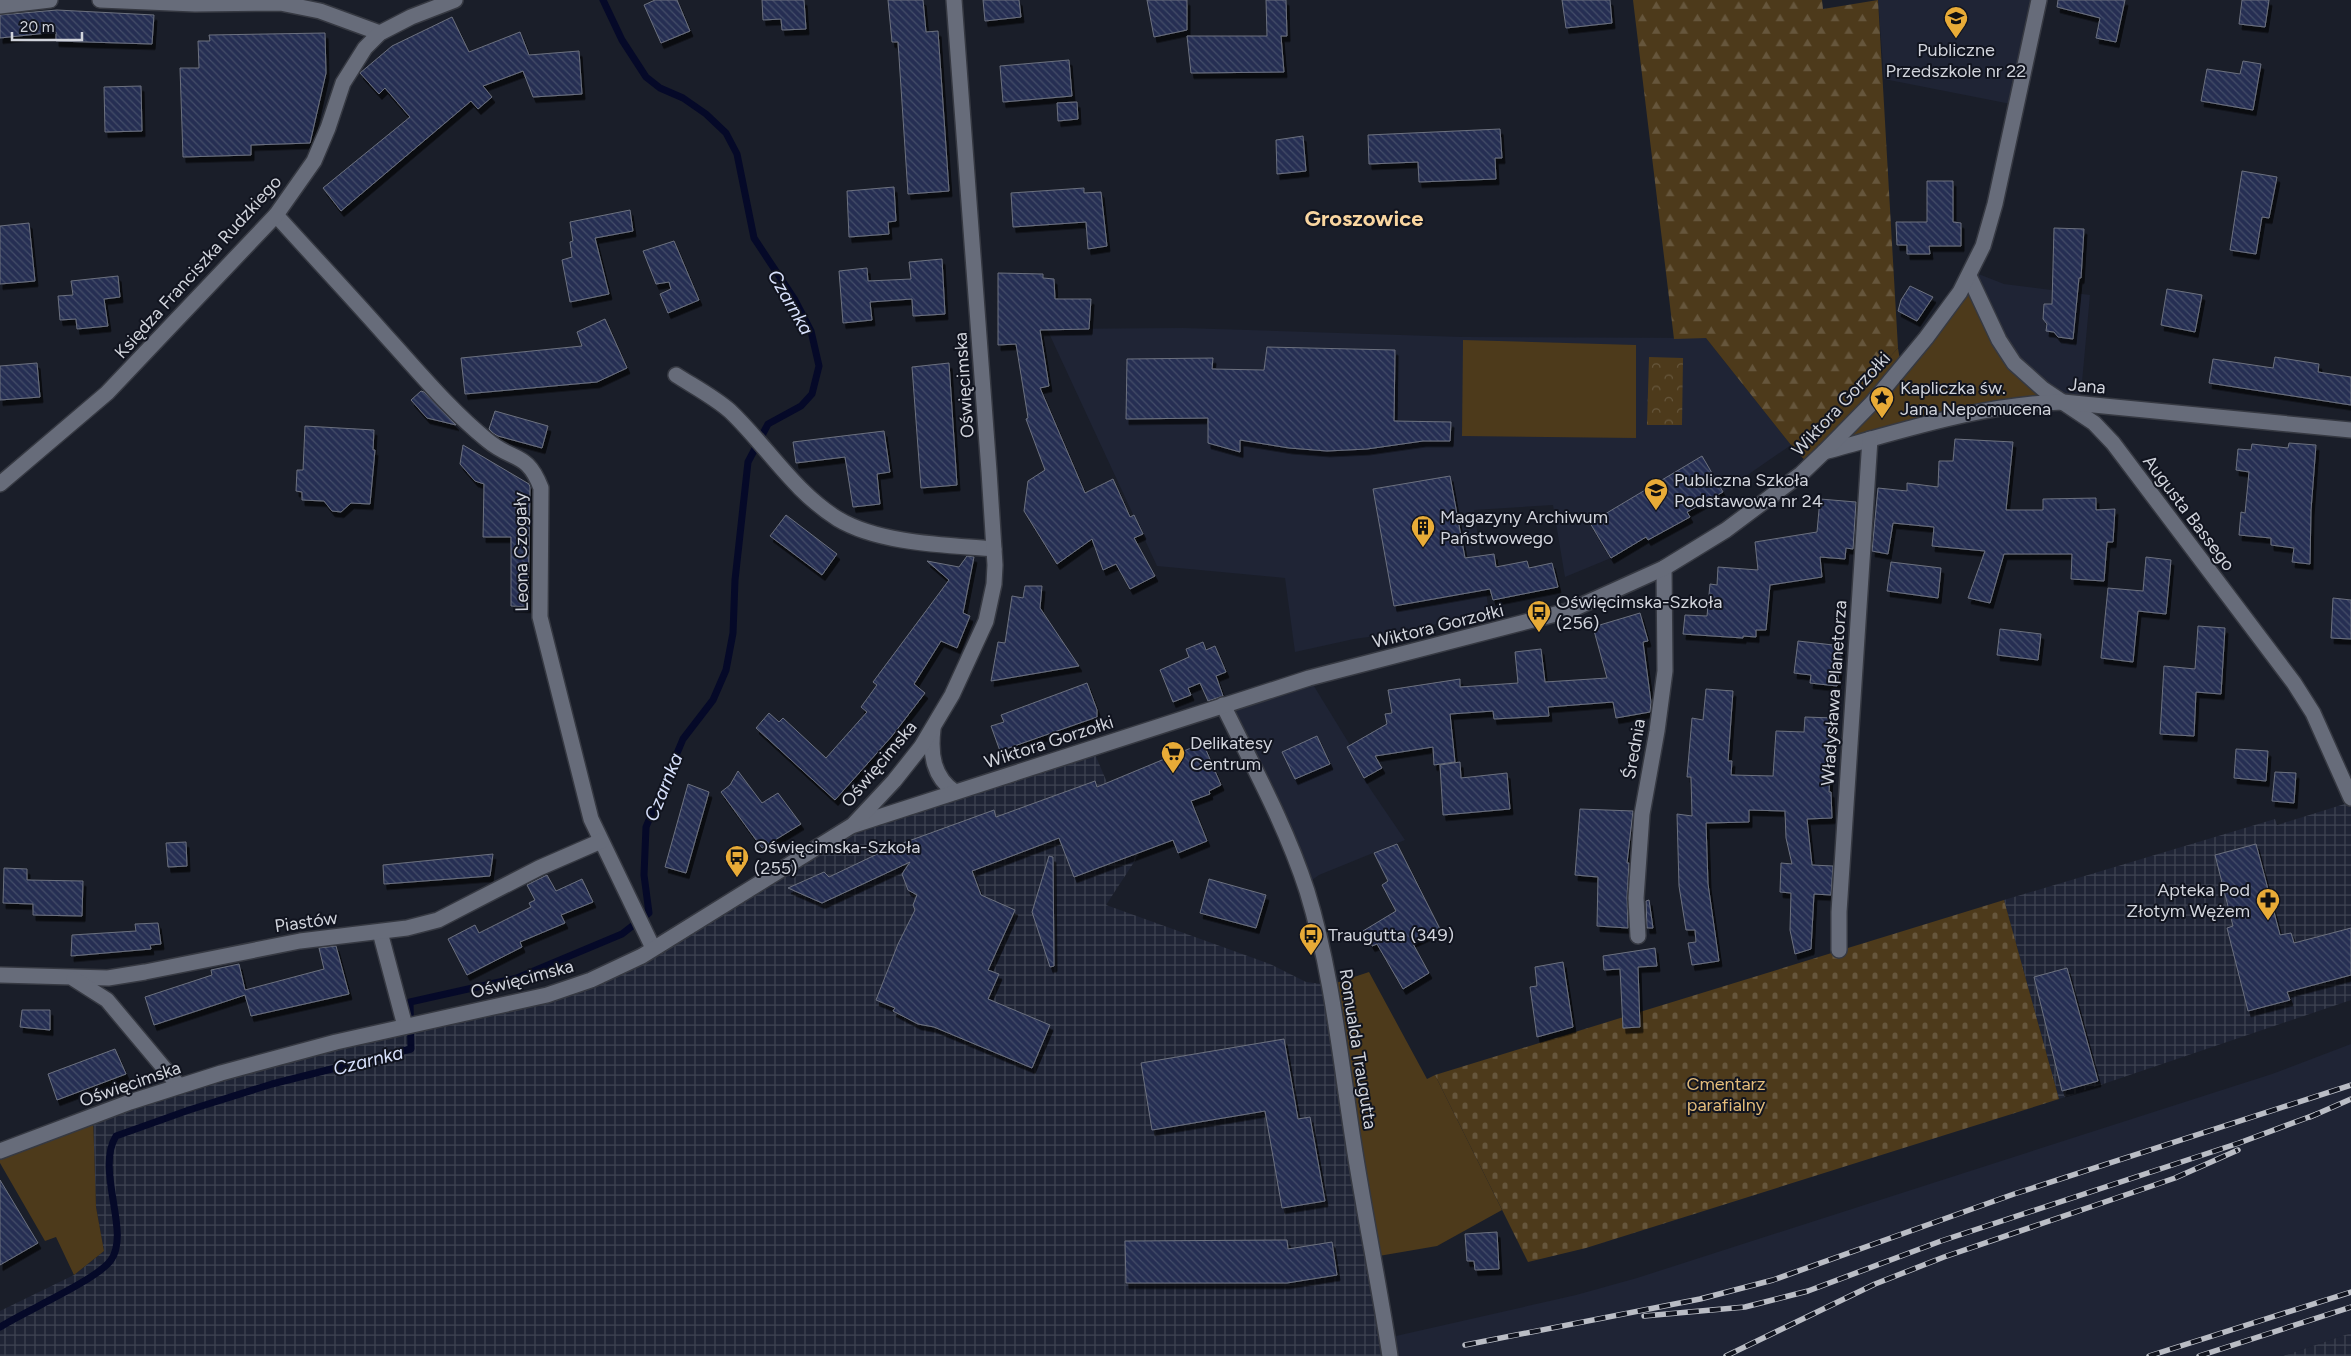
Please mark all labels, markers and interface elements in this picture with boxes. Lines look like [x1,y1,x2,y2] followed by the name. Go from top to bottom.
[1943,5,1969,39] school or university icon: Publiczne Przedszkole nr 22
[12,10,82,42] scale bar
[20,18,54,36] text: 20 m
[1886,39,2026,82] place label: Publiczne Przedszkole nr 22
[110,171,286,363] street label: Księdza Franciszka Rudzkiego
[1305,205,1423,232] district label: Groszowice
[763,266,818,339] water label: Czarnka
[949,331,979,439] street label: Oświęcimska
[1787,347,1895,461] street label: Wiktora Gorzołki
[2067,373,2107,399] street label: Jana
[1900,377,2051,420] place label: Kapliczka św. Jana Nepomucena
[1869,385,1895,419] place icon: Kapliczka św. Jana Nepomucena
[2138,451,2240,575] street label: Augusta Bassego
[1674,469,1823,512] place label: Publiczna Szkoła Podstawowa nr 24
[1643,477,1669,511] school or university icon: Publiczna Szkoła Podstawowa nr 24
[509,491,533,612] street label: Leona Czogały
[1440,506,1608,549] place label: Magazyny Archiwum Państwowego
[1410,514,1436,548] building icon: Magazyny Archiwum Państwowego
[1556,591,1723,634] place label: Oświęcimska-Szkoła (256)
[1370,599,1506,653] street label: Wiktora Gorzołki
[1526,599,1552,633] bus stop icon: Oświęcimska-Szkoła (256)
[1817,599,1851,787] street label: Władysława Planetorza
[982,711,1116,773] street label: Wiktora Gorzołki
[837,716,921,812] street label: Oświęcimska
[1618,717,1650,781] street label: Średnia
[1190,732,1273,775] place label: Delikatesy Centrum
[1160,740,1186,774] supermarket icon: Delikatesy Centrum
[639,750,688,825] water label: Czarnka
[754,836,921,879] place label: Oświęcimska-Szkoła (255)
[724,844,750,878] bus stop icon: Oświęcimska-Szkoła (255)
[2127,879,2250,922] place label: Apteka Pod Złotym Wężem
[2255,887,2281,921] pharmacy icon: Apteka Pod Złotym Wężem
[273,907,339,937] street label: Piastów
[1298,922,1324,956] bus stop icon: Traugutta (349)
[1328,924,1454,946] place label: Traugutta (349)
[468,955,576,1003] street label: Oświęcimska
[1334,967,1382,1131] street label: Romualda Traugutta
[331,1041,406,1080] water label: Czarnka
[76,1056,184,1112] street label: Oświęcimska
[1686,1073,1766,1116] park label: Cmentarz parafialny

